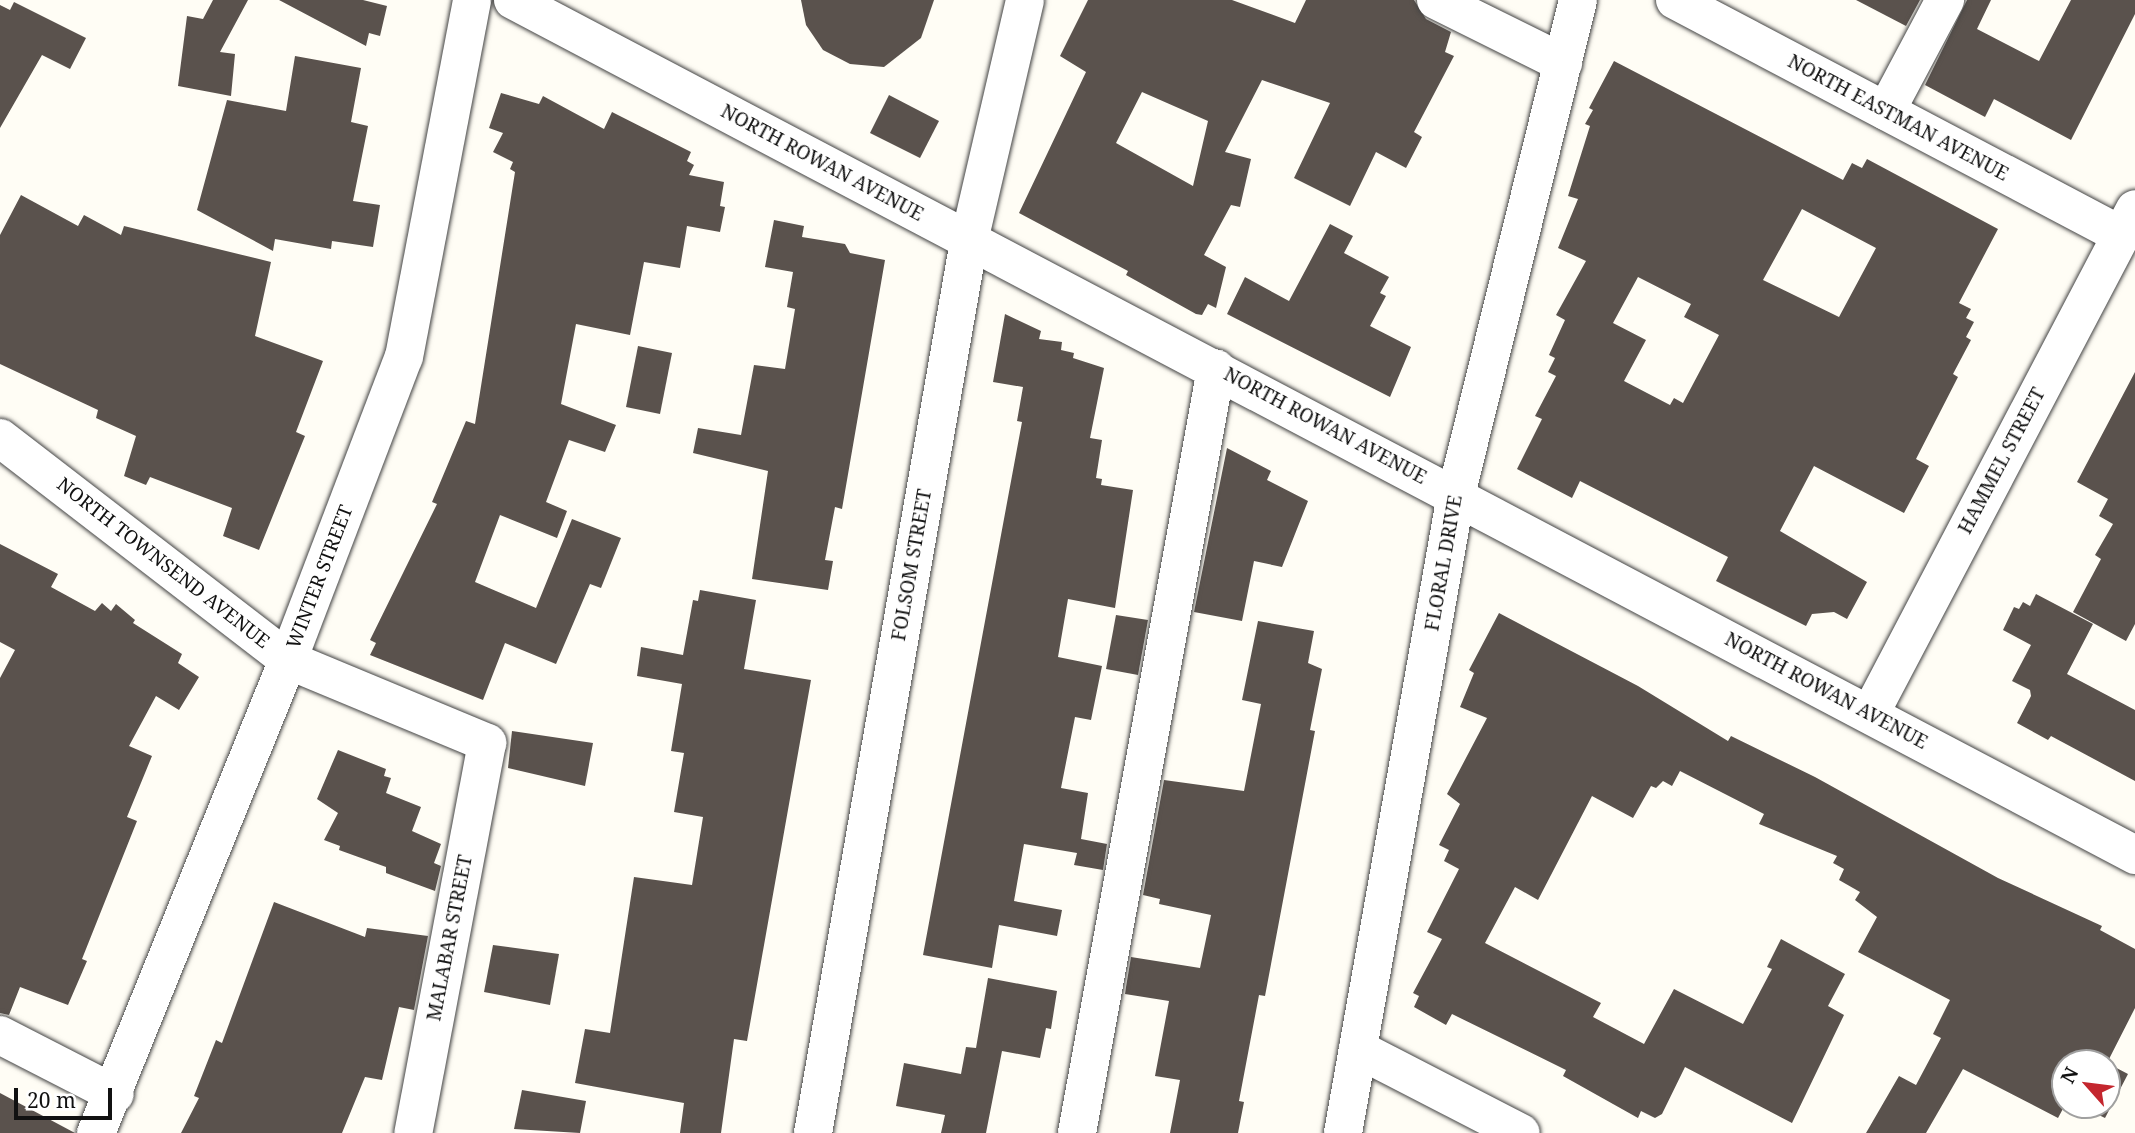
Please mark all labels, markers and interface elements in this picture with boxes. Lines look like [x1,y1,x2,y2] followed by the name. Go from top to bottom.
[1784,50,2012,186] street label: NORTH EASTMAN AVENUE
[717,100,927,226] street label: NORTH ROWAN AVENUE
[1220,363,1430,489] street label: NORTH ROWAN AVENUE
[1954,384,2050,538] street label: HAMMEL STREET
[52,473,274,653] street label: NORTH TOWNSEND AVENUE
[887,487,937,643] street label: FOLSOM STREET
[1421,493,1467,633] street label: FLORAL DRIVE
[282,502,358,652] street label: WINTER STREET
[1721,628,1931,754] street label: NORTH ROWAN AVENUE
[423,853,477,1023] street label: MALABAR STREET
[2051,1049,2121,1119] north arrow
[2054,1062,2084,1088] text: N
[18,1074,116,1118] scale bar
[27,1086,76,1114] text: 20 m

